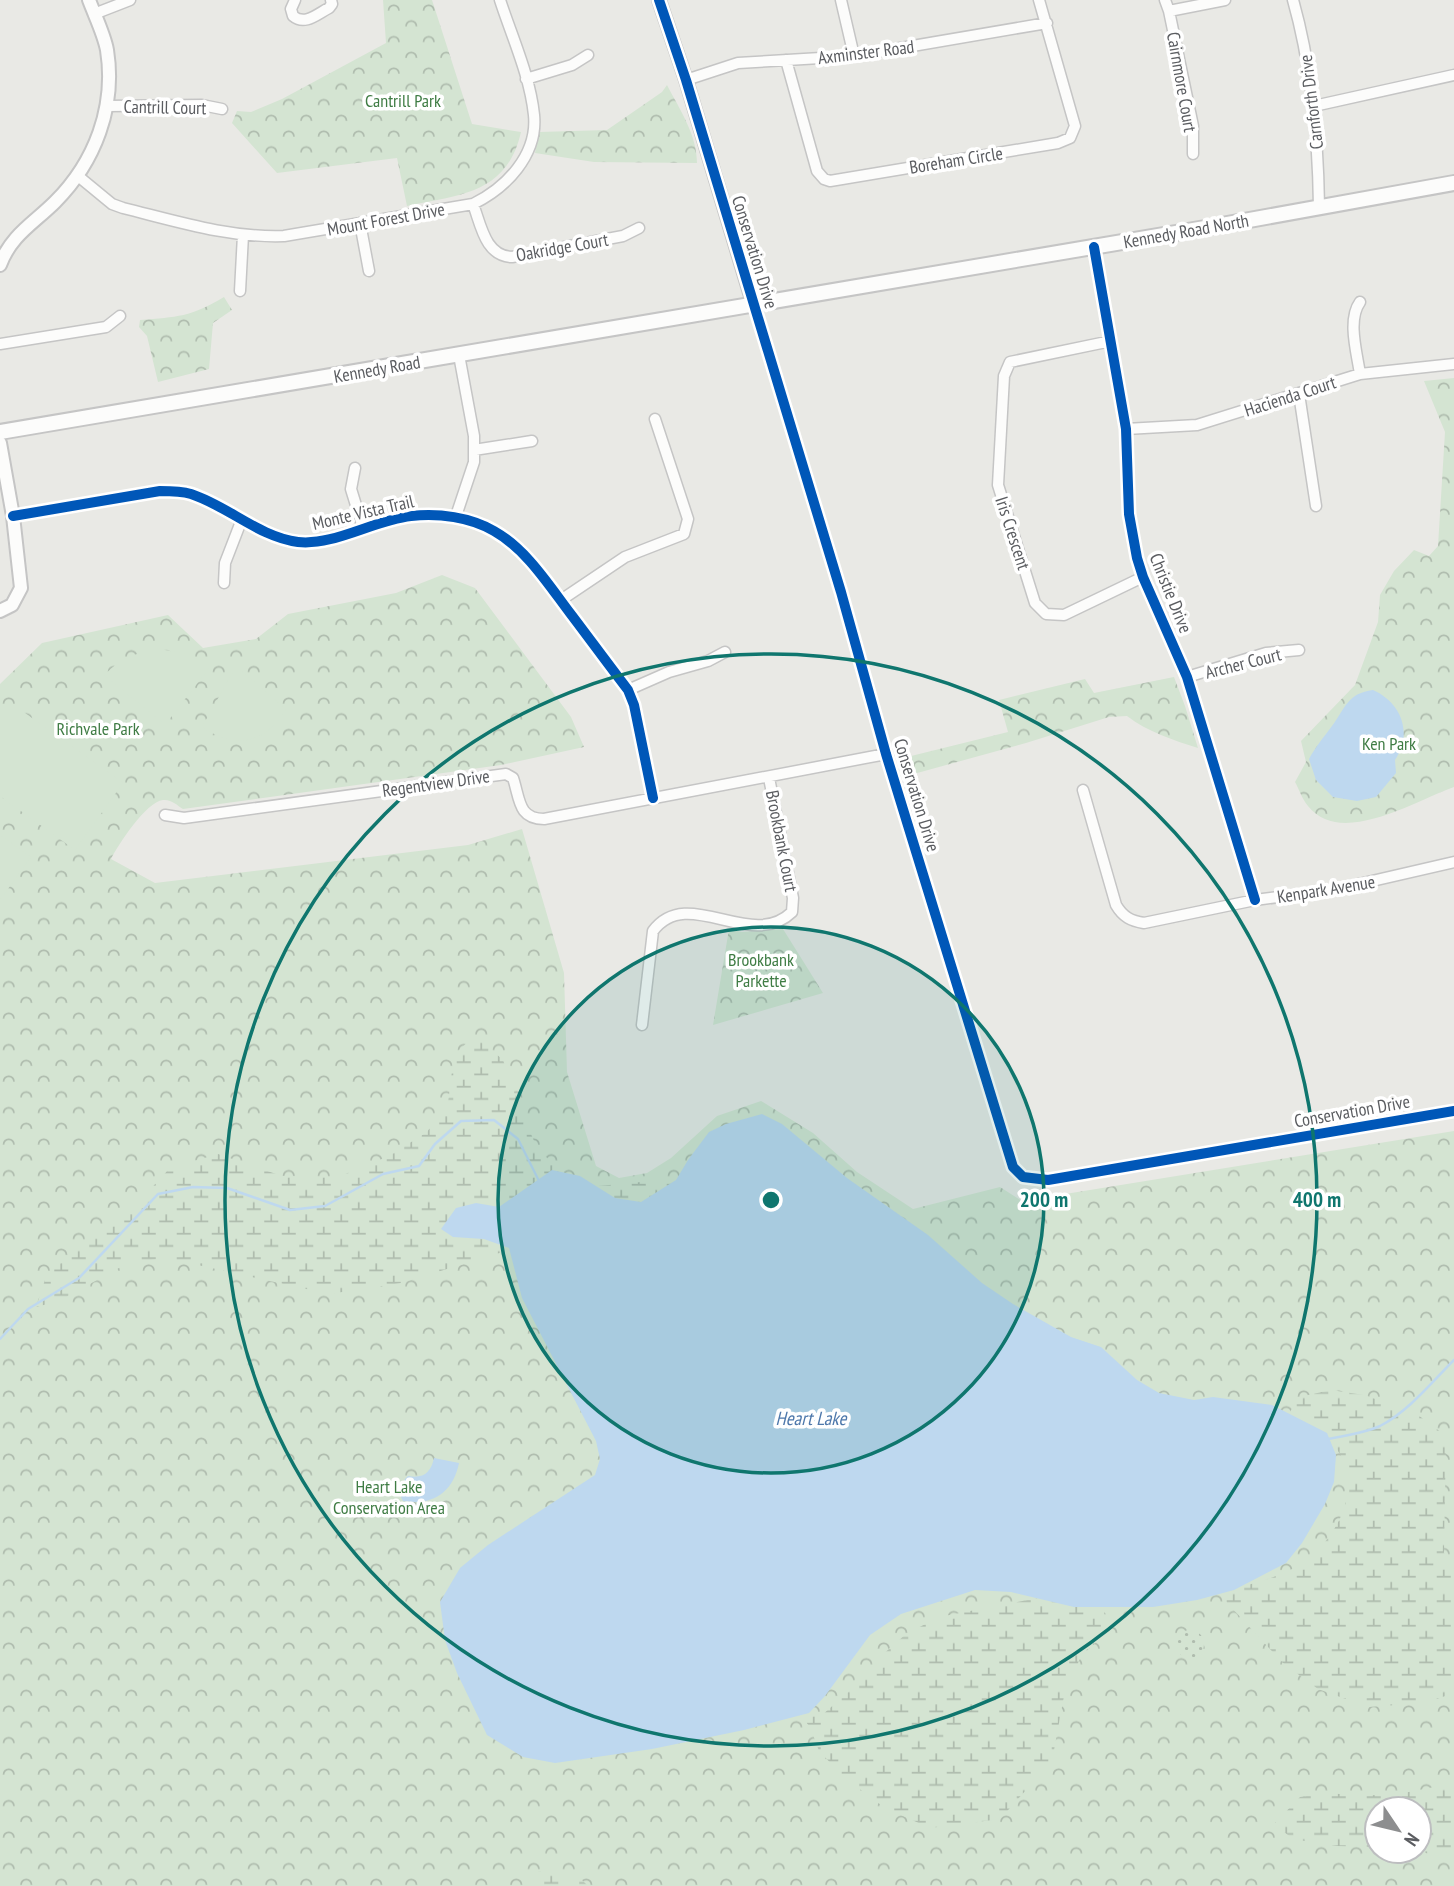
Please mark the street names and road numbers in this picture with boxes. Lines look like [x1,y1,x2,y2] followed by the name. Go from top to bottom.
[1162,30,1202,134] street label: Cairnmore Court
[817,35,915,69] street label: Axminster Road
[1294,53,1328,151] street label: Carnforth Drive
[123,95,207,119] street label: Cantrill Court
[908,141,1004,179] street label: Boreham Circle
[727,193,783,311] street label: Conservation Drive
[325,197,447,241] street label: Mount Forest Drive
[1122,209,1250,253] street label: Kennedy Road North
[514,228,610,266] street label: Oakridge Court
[332,350,422,388] street label: Kennedy Road
[1241,370,1339,422] street label: Hacienda Court
[310,489,417,535] street label: Monte Vista Trail
[990,493,1036,573] street label: Iris Crescent
[1145,550,1197,636] street label: Christie Drive
[1203,642,1283,684] street label: Archer Court
[889,736,945,854] street label: Conservation Drive
[381,764,491,802] street label: Regentview Drive
[761,788,803,894] street label: Brookbank Court
[1275,870,1377,908] street label: Kenpark Avenue
[1292,1090,1412,1132] street label: Conservation Drive

